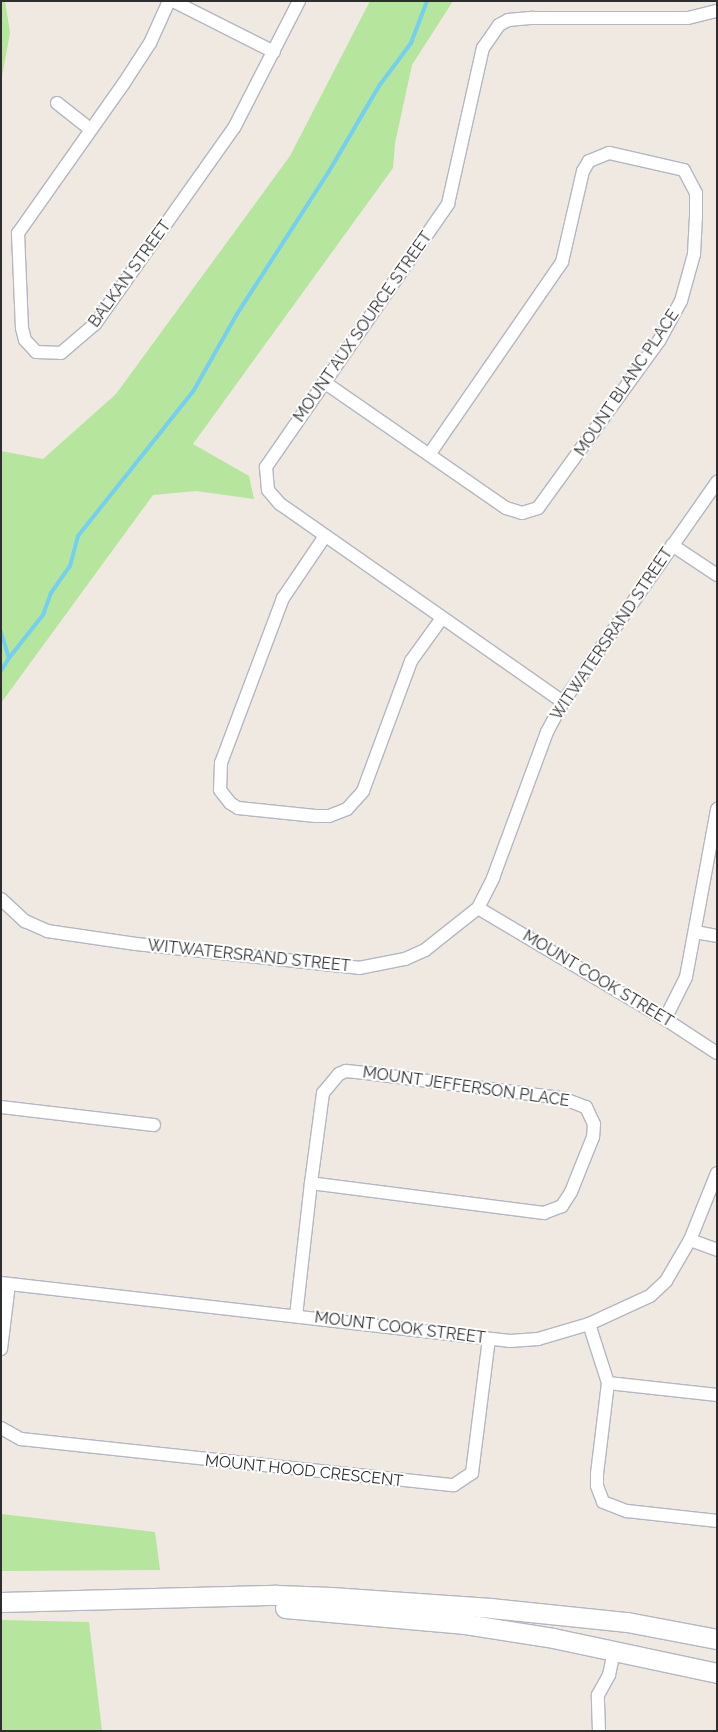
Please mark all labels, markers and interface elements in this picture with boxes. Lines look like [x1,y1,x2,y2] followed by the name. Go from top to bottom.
[85,217,175,331] street label: BALKAN STREET
[289,228,437,426] street label: MOUNT AUX SOURCE STREET
[571,306,683,460] street label: MOUNT BLANC PLACE
[547,544,677,724] street label: WITWATERSRAND STREET
[519,926,677,1032] street label: MOUNT COOK STREET
[147,936,351,976] street label: WITWATERSRAND STREET
[361,1063,571,1111] street label: MOUNT JEFFERSON PLACE
[313,1308,487,1348] street label: MOUNT COOK STREET
[204,1451,404,1491] street label: MOUNT HOOD CRESCENT

